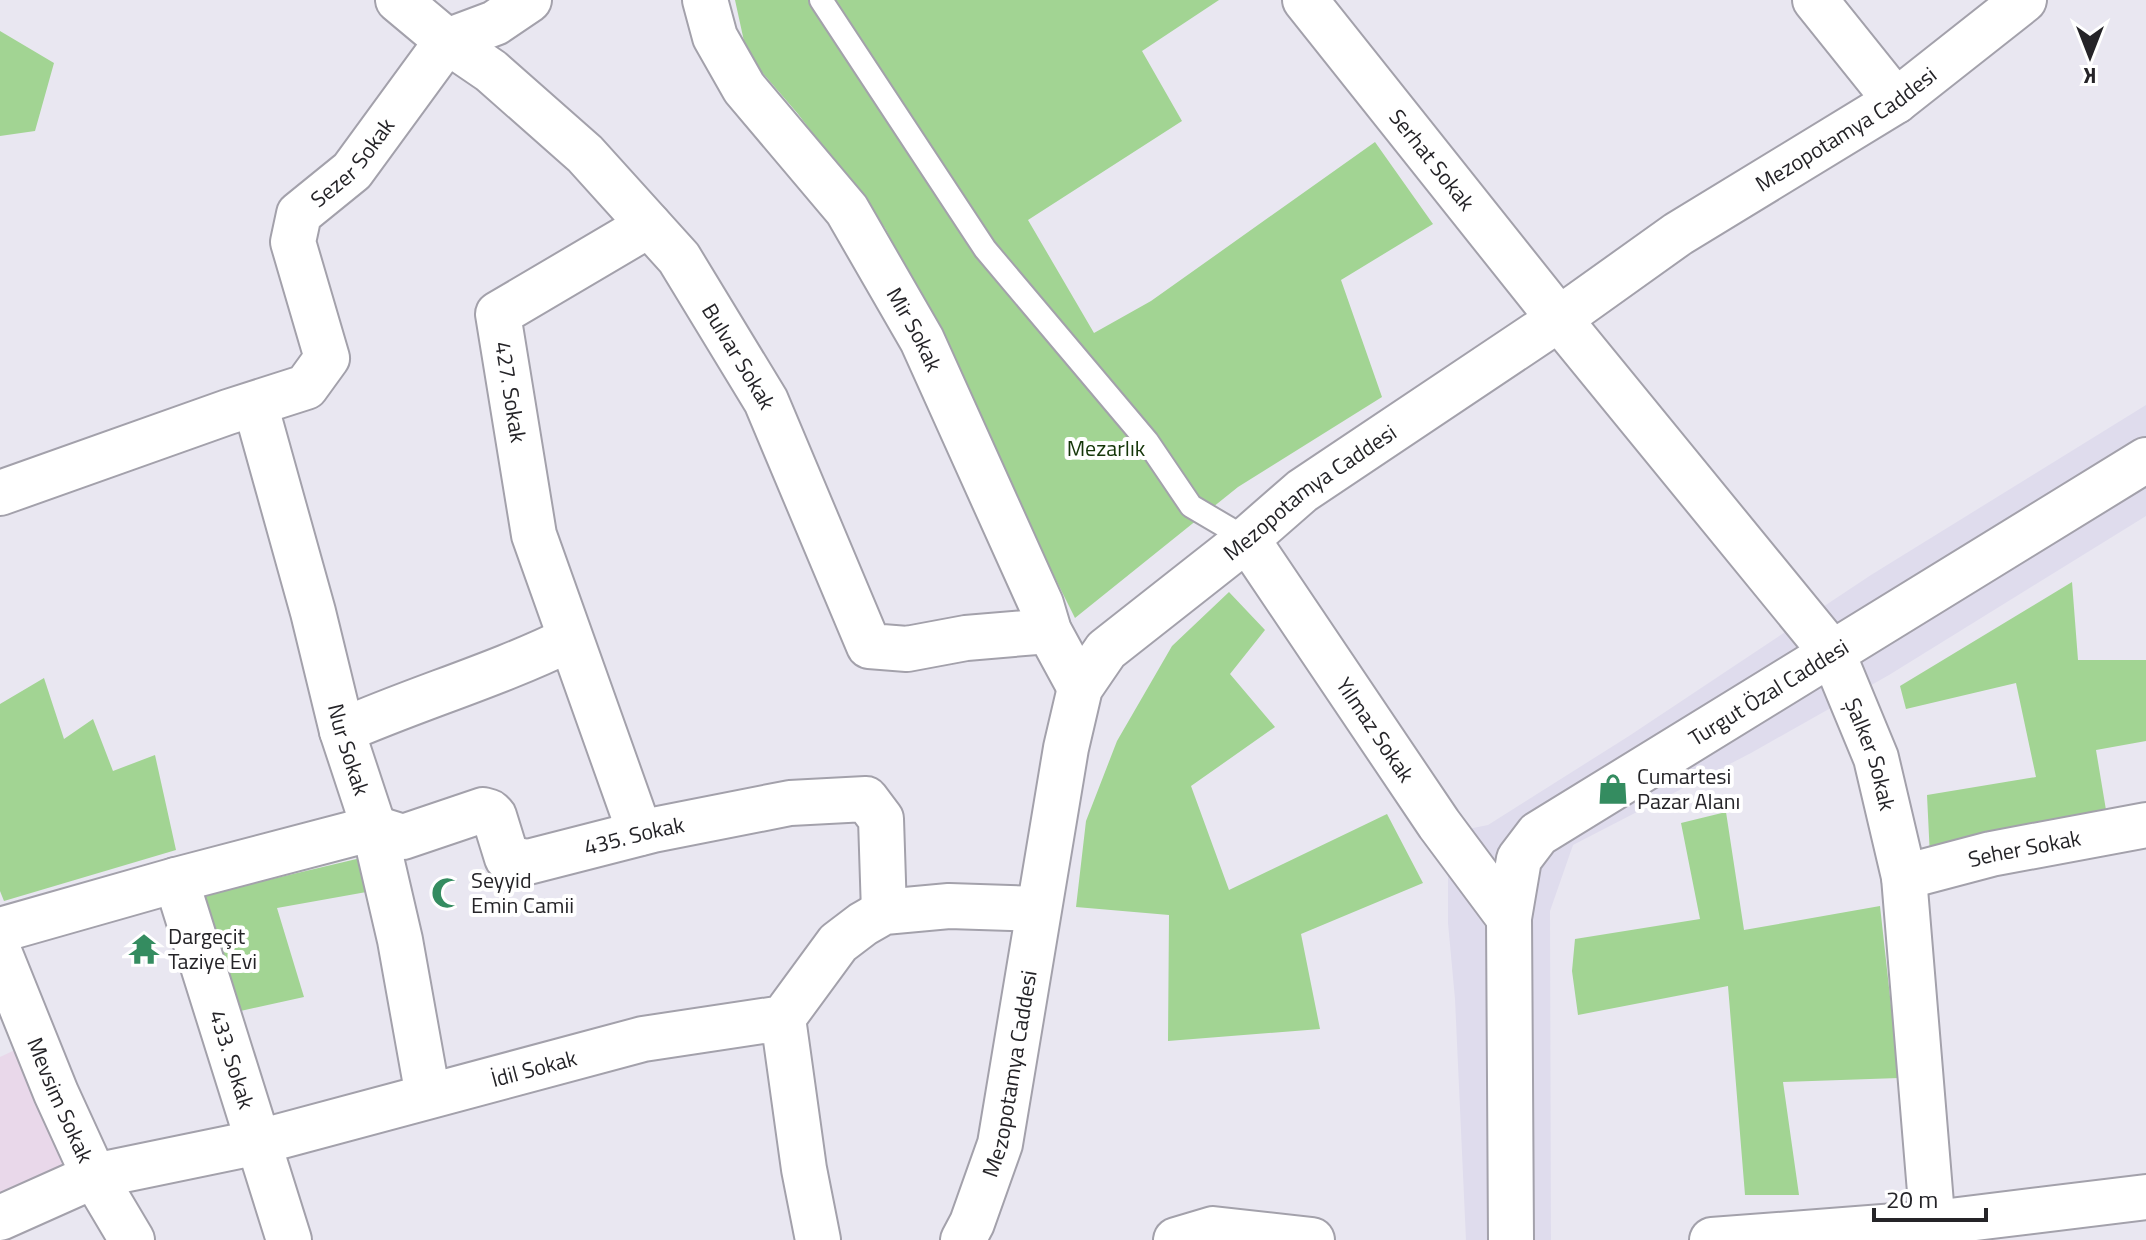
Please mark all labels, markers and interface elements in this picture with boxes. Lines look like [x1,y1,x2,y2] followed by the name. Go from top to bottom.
[2050,16,2130,96] north arrow
[1748,58,1944,200] street label: Mezopotamya Caddesi
[2083,59,2097,93] text: K
[1381,101,1484,218] street label: Serhat Sokak
[303,110,403,215] street label: Sezer Sokak
[878,281,951,377] street label: Mir Sokak
[693,296,785,415] street label: Bulvar Sokak
[486,339,536,446] street label: 427. Sokak
[1216,415,1403,569] street label: Mezopotamya Caddesi
[1067,431,1146,465] park label: Mezarlık
[1682,630,1855,754] street label: Turgut Özal Caddesi
[1328,670,1423,790] street label: Yılmaz Sokak
[1836,692,1905,815] street label: Şalker Sokak
[319,700,379,800] street label: Nur Sokak
[1637,759,1740,818] place label: Cumartesi Pazar Alanı
[1596,772,1630,806] shop icon: Cumartesi Pazar Alanı
[580,807,687,864] street label: 435. Sokak
[1964,820,2084,876] street label: Seher Sokak
[471,863,574,922] place label: Seyyid Emin Camii
[430,876,464,910] mosque icon: Seyyid Emin Camii
[168,919,257,978] place label: Dargeçit Taziye Evi
[127,932,161,966] temple icon: Dargeçit Taziye Evi
[973,968,1046,1182] street label: Mezopotamya Caddesi
[201,1006,264,1114] street label: 433. Sokak
[18,1032,103,1169] street label: Mevsim Sokak
[487,1040,581,1096] street label: İdil Sokak
[1874,1172,1986,1222] scale bar
[1886,1181,1938,1217] text: 20 m

